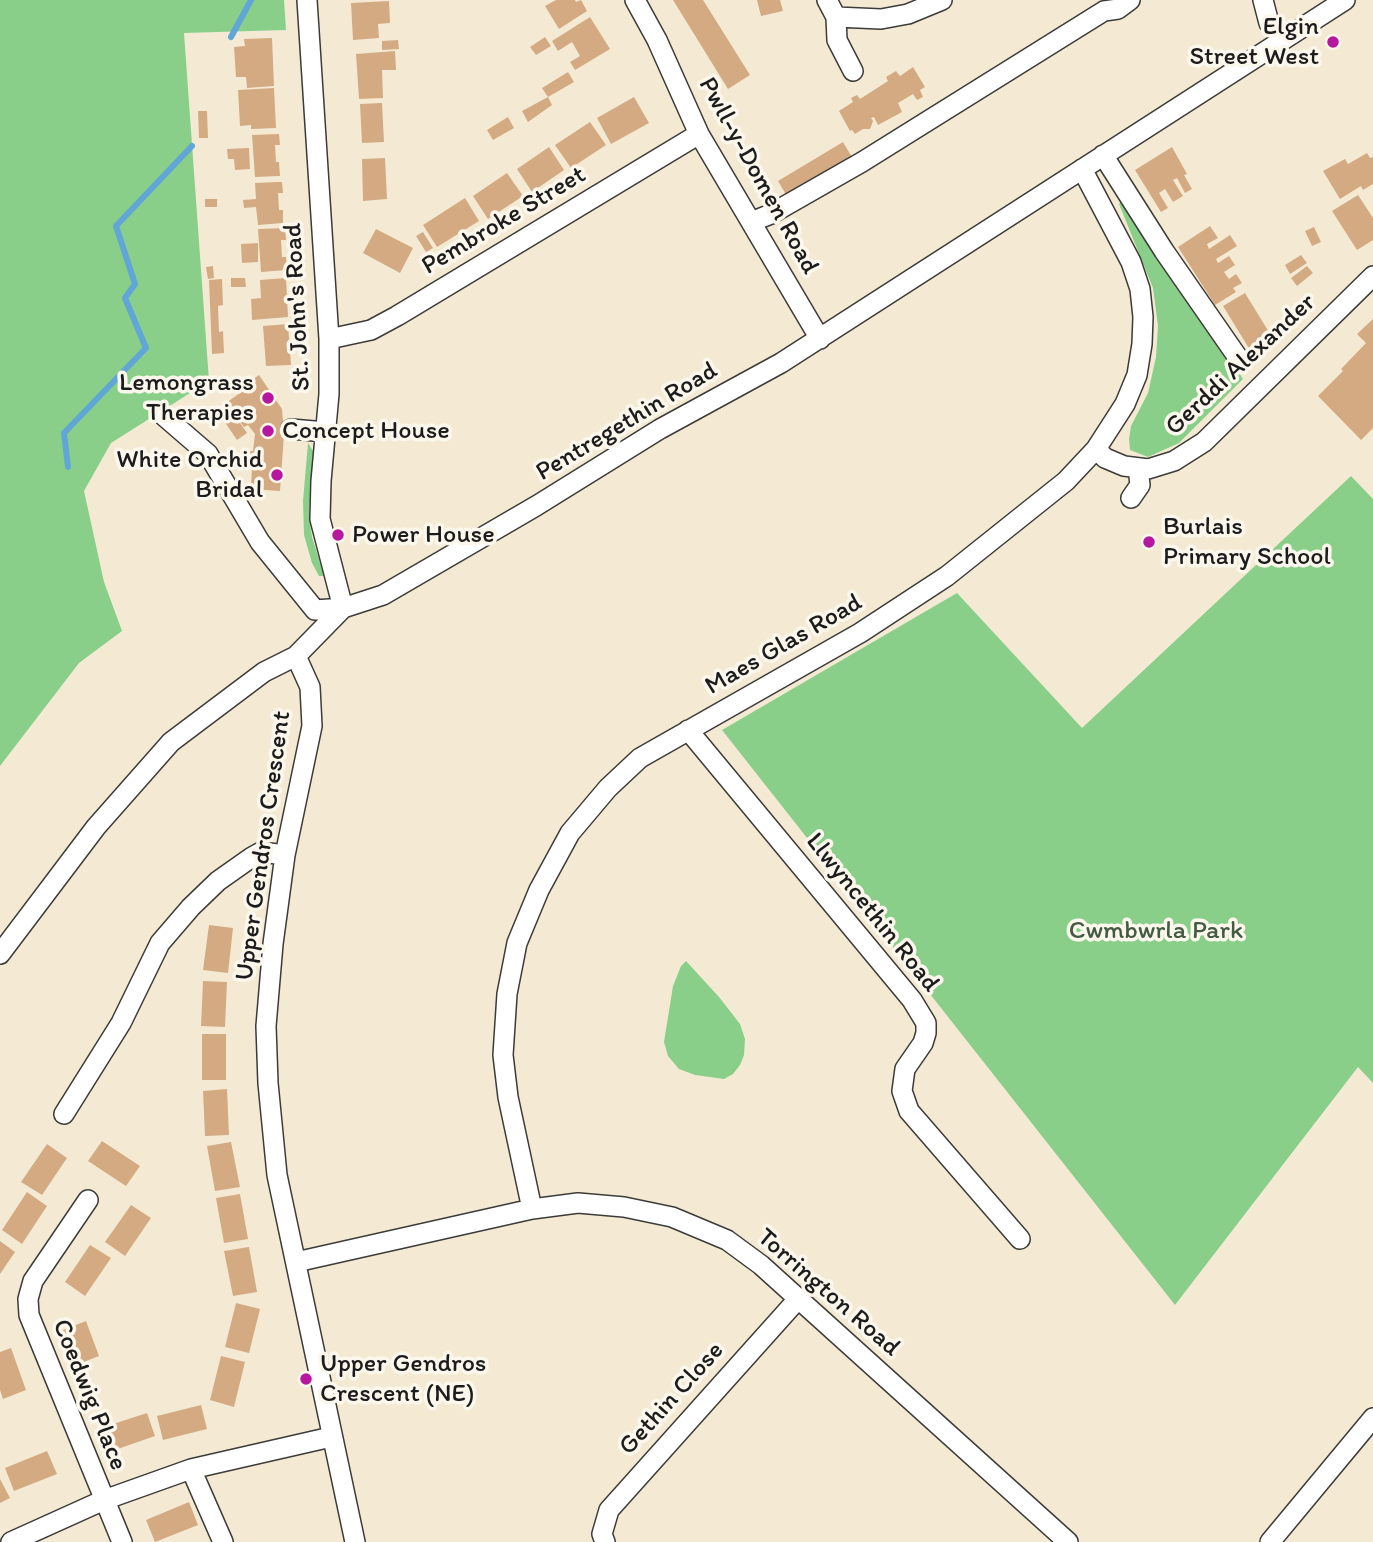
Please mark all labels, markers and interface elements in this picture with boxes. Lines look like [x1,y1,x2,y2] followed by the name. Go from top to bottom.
[1189,11,1319,72] place label: Elgin Street West
[1325,34,1341,50] marker: Elgin Street West
[691,72,825,280] street label: Pwll-y-Domen Road
[416,160,592,282] street label: Pembroke Street
[278,222,318,392] street label: St. John's Road
[1159,287,1323,443] street label: Gerddi Alexander
[531,356,723,488] street label: Pentregethin Road
[119,367,254,428] place label: Lemongrass Therapies
[260,390,276,406] marker: Lemongrass Therapies
[282,415,450,447] place label: Concept House
[260,423,276,439] marker: Concept House
[116,444,263,505] place label: White Orchid Bridal
[269,467,285,483] marker: White Orchid Bridal
[1163,511,1331,572] place label: Burlais Primary School
[352,519,495,551] place label: Power House
[330,527,346,543] marker: Power House
[1141,534,1157,550] marker: Burlais Primary School
[700,587,868,703] street label: Maes Glas Road
[230,709,298,983] street label: Upper Gendros Crescent
[798,827,946,999] street label: Llwyncethin Road
[1069,915,1243,947] park label: Cwmbwrla Park
[750,1222,906,1364] street label: Torrington Road
[45,1315,133,1475] street label: Coedwig Place
[613,1336,731,1462] street label: Gethin Close
[320,1348,486,1410] place label: Upper Gendros Crescent (NE)
[298,1371,314,1387] marker: Upper Gendros Crescent (NE)

